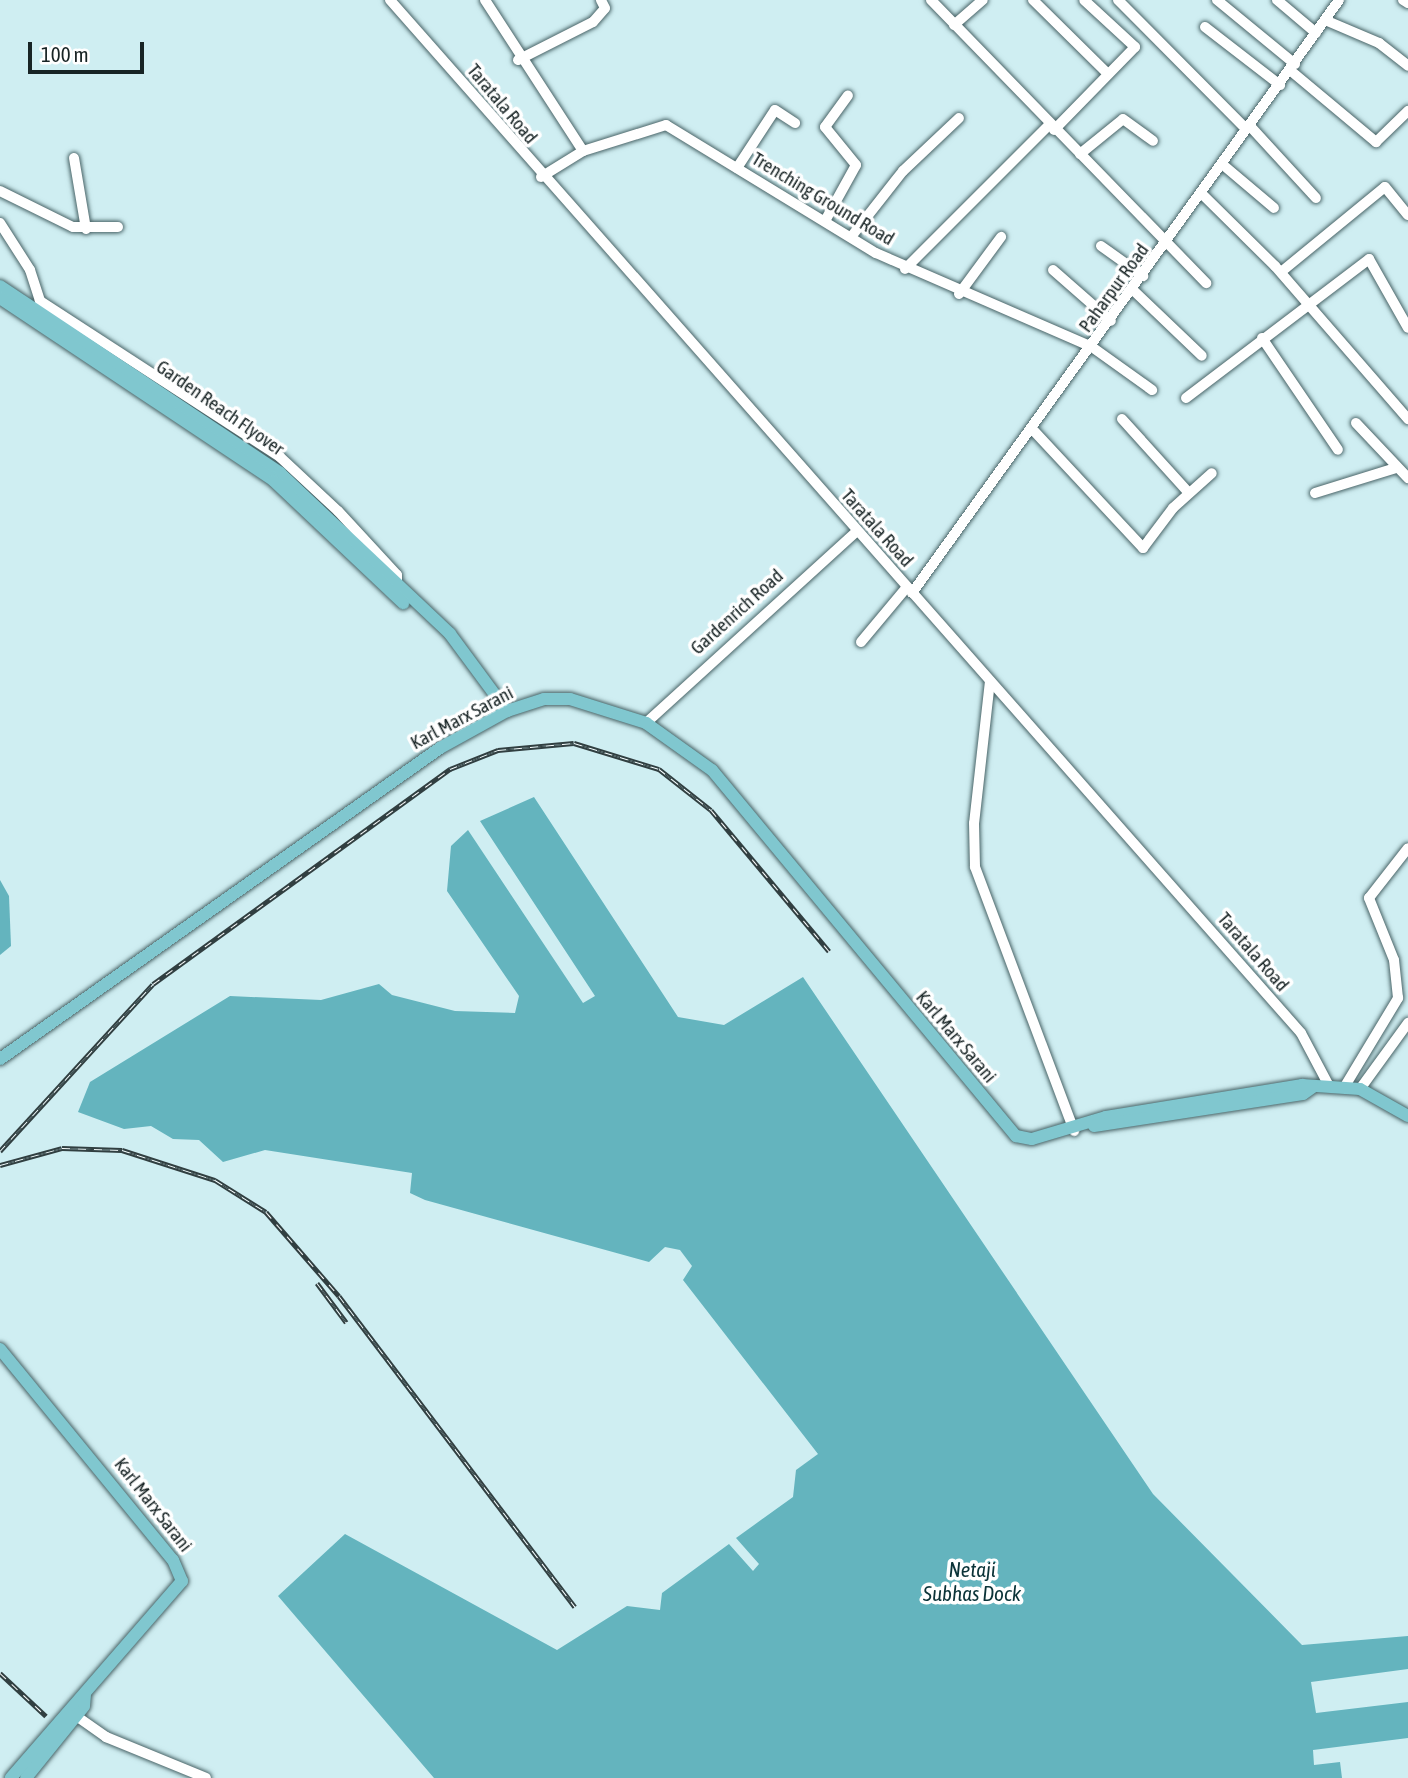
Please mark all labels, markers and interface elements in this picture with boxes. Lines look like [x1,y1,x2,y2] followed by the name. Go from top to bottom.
[32,28,147,72] scale bar
[41,42,89,66] text: 100 m
[462,60,542,148] street label: Taratala Road
[748,147,898,251] street label: Trenching Ground Road
[1074,239,1154,337] street label: Paharpur Road
[152,355,288,461] street label: Garden Reach Flyover
[836,484,918,572] street label: Taratala Road
[686,565,788,659] street label: Gardenrich Road
[407,681,517,755] street label: Karl Marx Sarani
[1213,908,1293,996] street label: Taratala Road
[911,986,1001,1088] street label: Karl Marx Sarani
[109,1453,197,1557] street label: Karl Marx Sarani
[923,1556,1021,1606] water label: Netaji Subhas Dock

